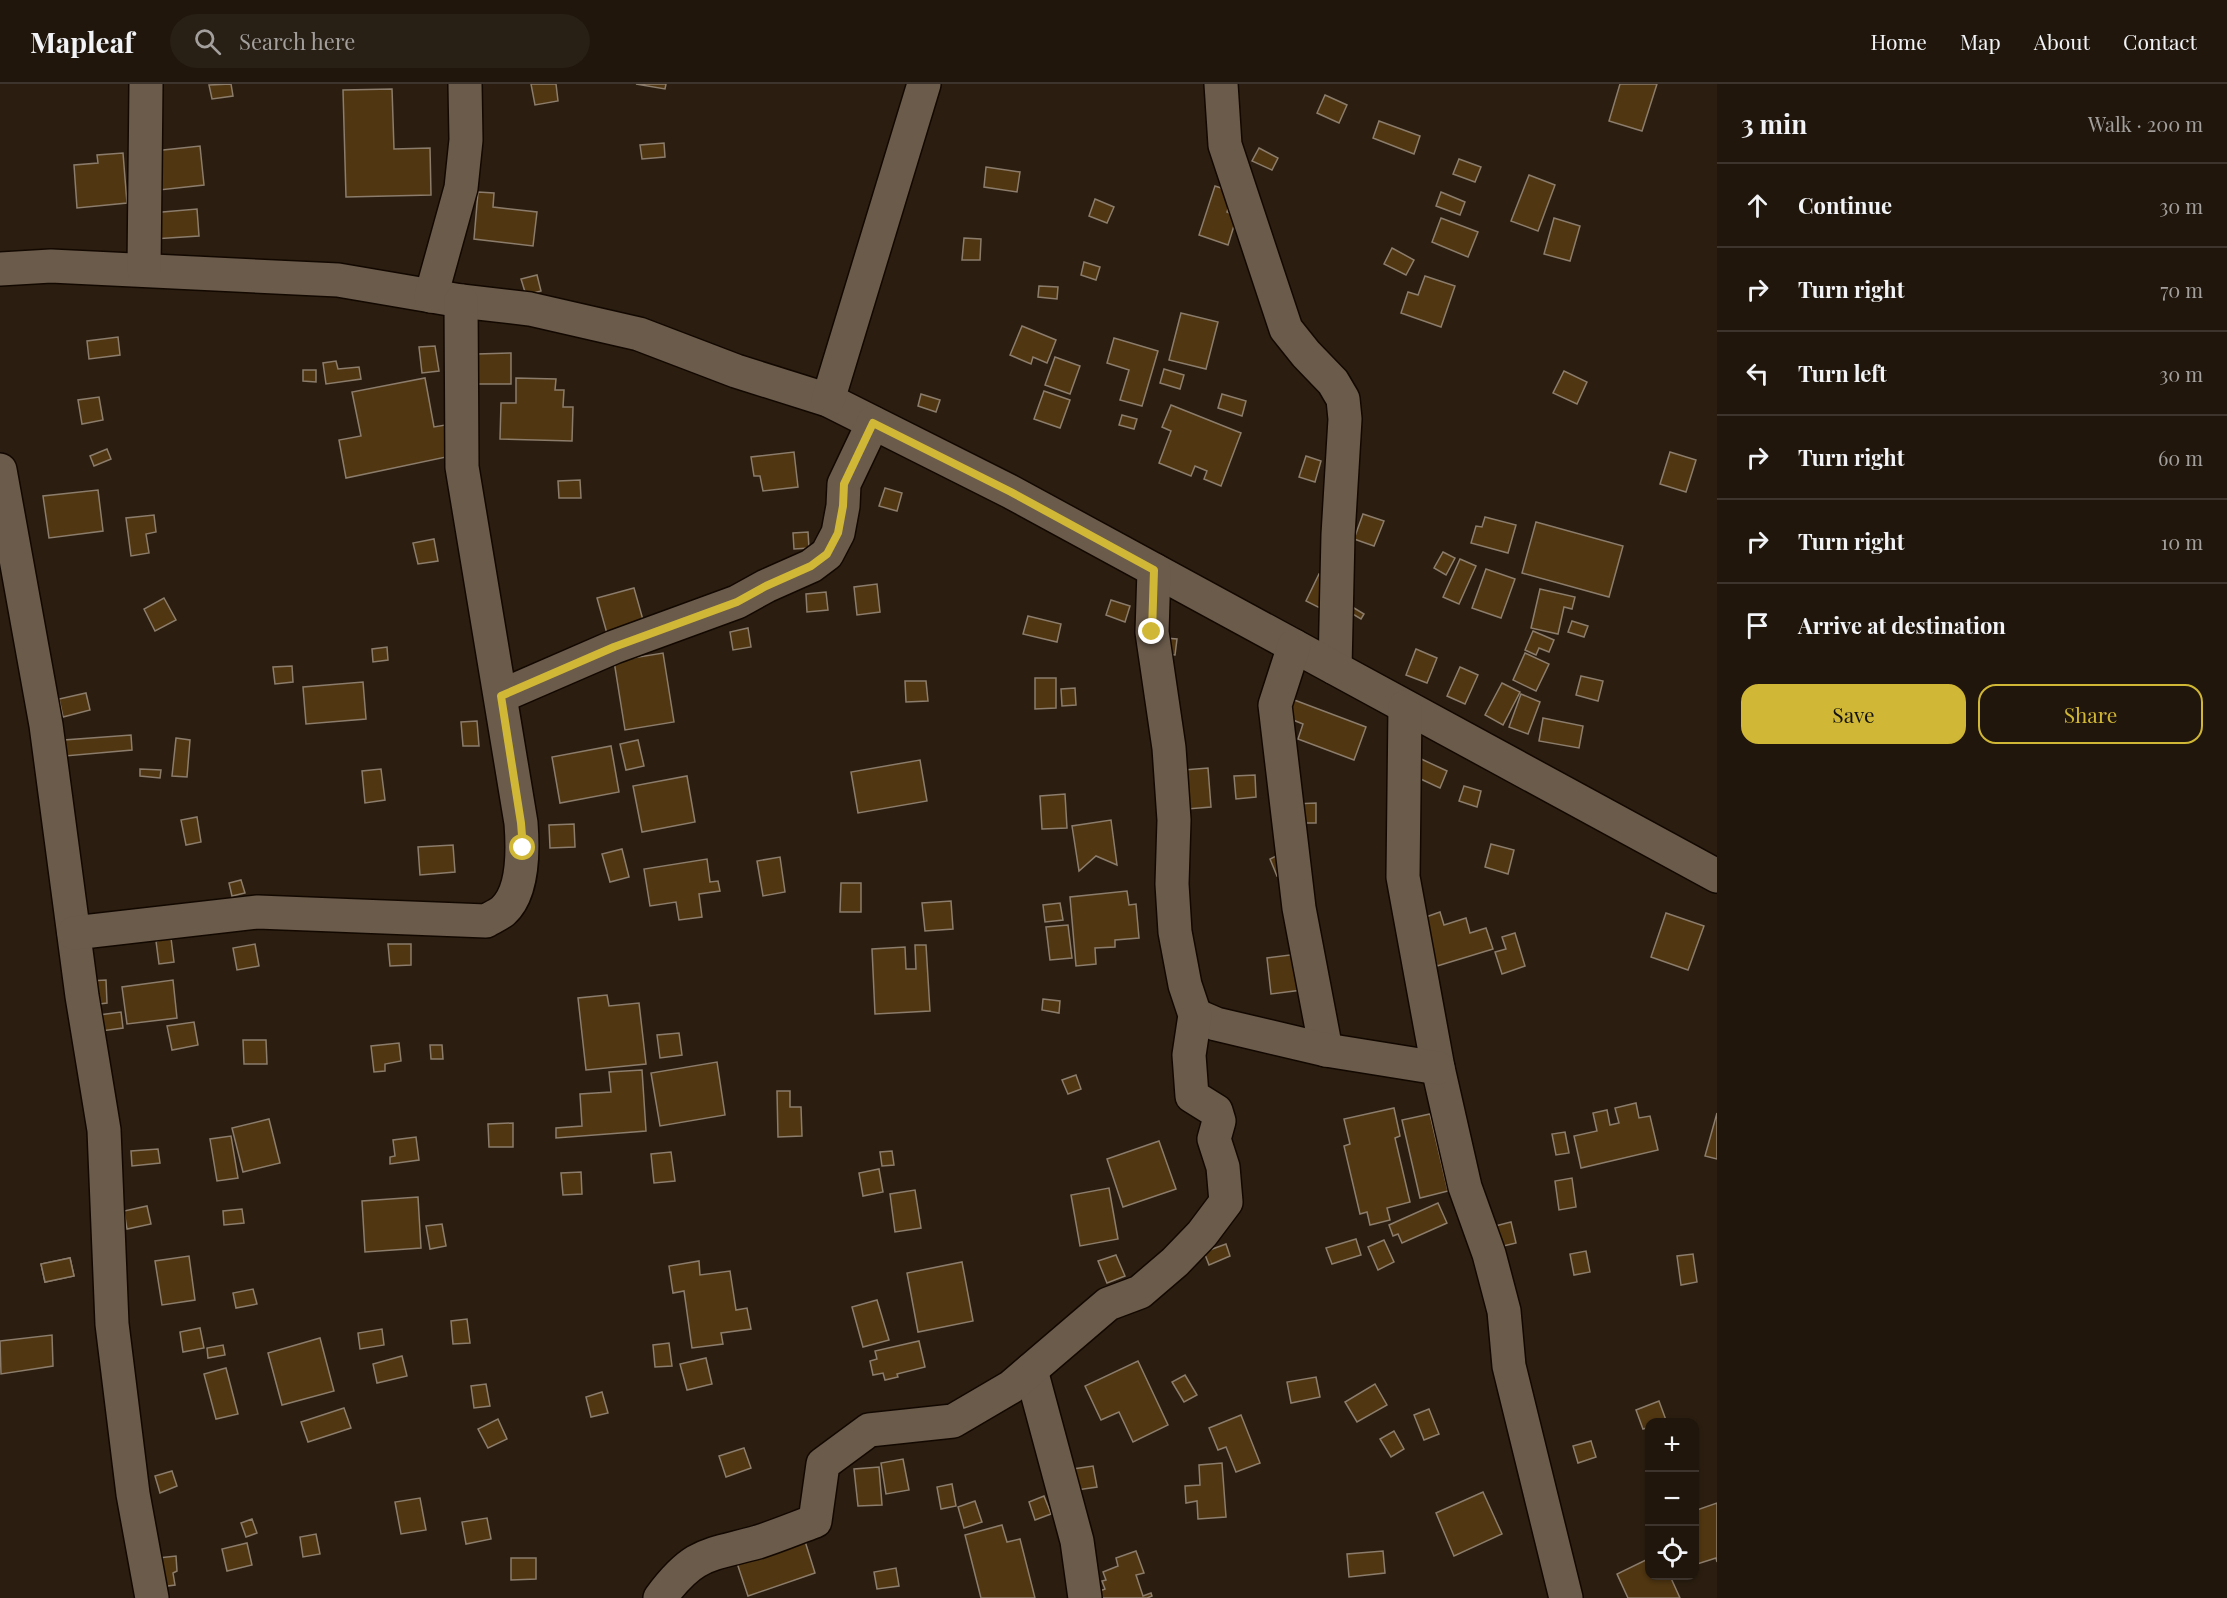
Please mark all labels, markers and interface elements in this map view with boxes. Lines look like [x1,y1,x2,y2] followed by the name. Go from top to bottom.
[170,14,590,68] search box
[30,23,134,60] text: Mapleaf
[191,25,224,58] icon: search
[239,26,355,56] text: Search here
[1871,27,1927,55] text: Home
[1960,27,2001,55] text: Map
[2034,27,2090,55] text: About
[2123,27,2197,55] text: Contact
[1741,106,1807,141] text: 3 min
[2088,110,2203,137] text: Walk · 200 m
[1741,189,1774,222] icon: ahead
[1798,190,1892,220] text: Continue
[2159,192,2203,219] text: 30 m
[1741,273,1774,306] icon: right
[1798,274,1904,304] text: Turn right
[2160,276,2203,303] text: 70 m
[1741,357,1774,390] icon: left
[1798,358,1887,388] text: Turn left
[2159,360,2203,387] text: 30 m
[1741,441,1774,474] icon: right
[1798,442,1904,472] text: Turn right
[2158,444,2203,471] text: 60 m
[1741,525,1774,558] icon: right
[1798,526,1904,556] text: Turn right
[2161,528,2203,555] text: 10 m
[1741,609,1774,642] icon: arrive
[1798,610,2006,640] text: Arrive at destination
[1138,618,1164,644] route end
[1741,684,1966,744] button: Save
[1978,684,2203,744] button: Share
[509,834,535,860] route start
[1645,1418,1699,1580] map controls
[1645,1418,1699,1472] button: +
[1645,1472,1699,1526] button: −
[1645,1526,1699,1580] button: locate

